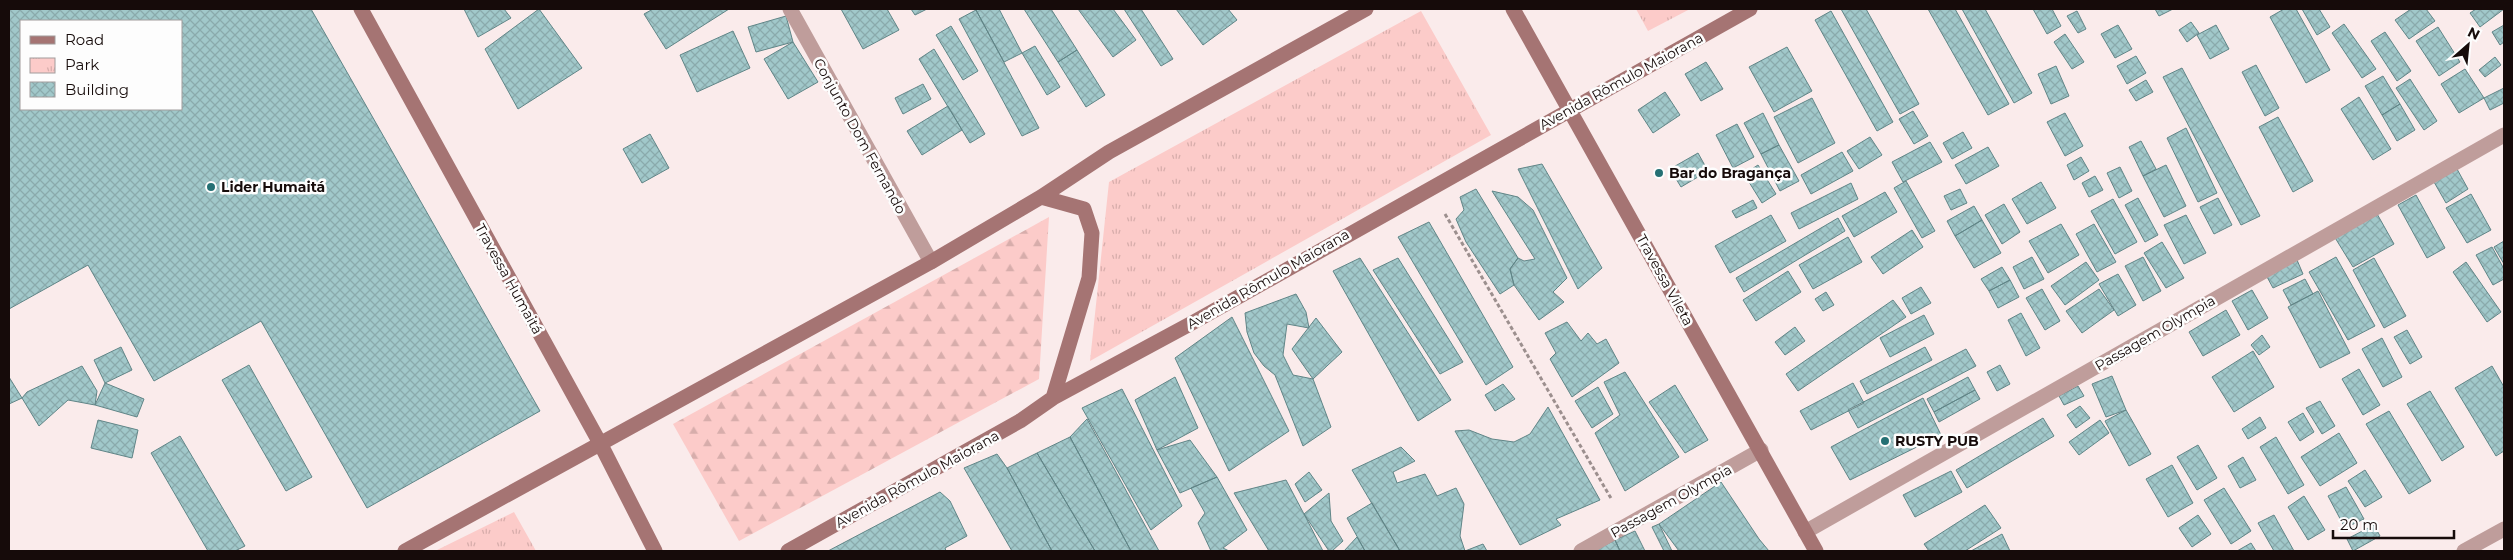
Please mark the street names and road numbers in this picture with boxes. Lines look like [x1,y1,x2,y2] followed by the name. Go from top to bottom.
[1536,28,1706,134] street label: Avenida Rômulo Maiorana
[810,55,910,217] street label: Conjunto Dom Fernando
[471,221,547,337] street label: Travessa Humaitá
[1184,225,1352,333] street label: Avenida Rômulo Maiorana
[1632,231,1698,329] street label: Travessa Vileta
[2092,291,2218,375] street label: Passagem Olympia
[832,426,1002,532] street label: Avenida Rômulo Maiorana
[1607,460,1735,542] street label: Passagem Olympia

